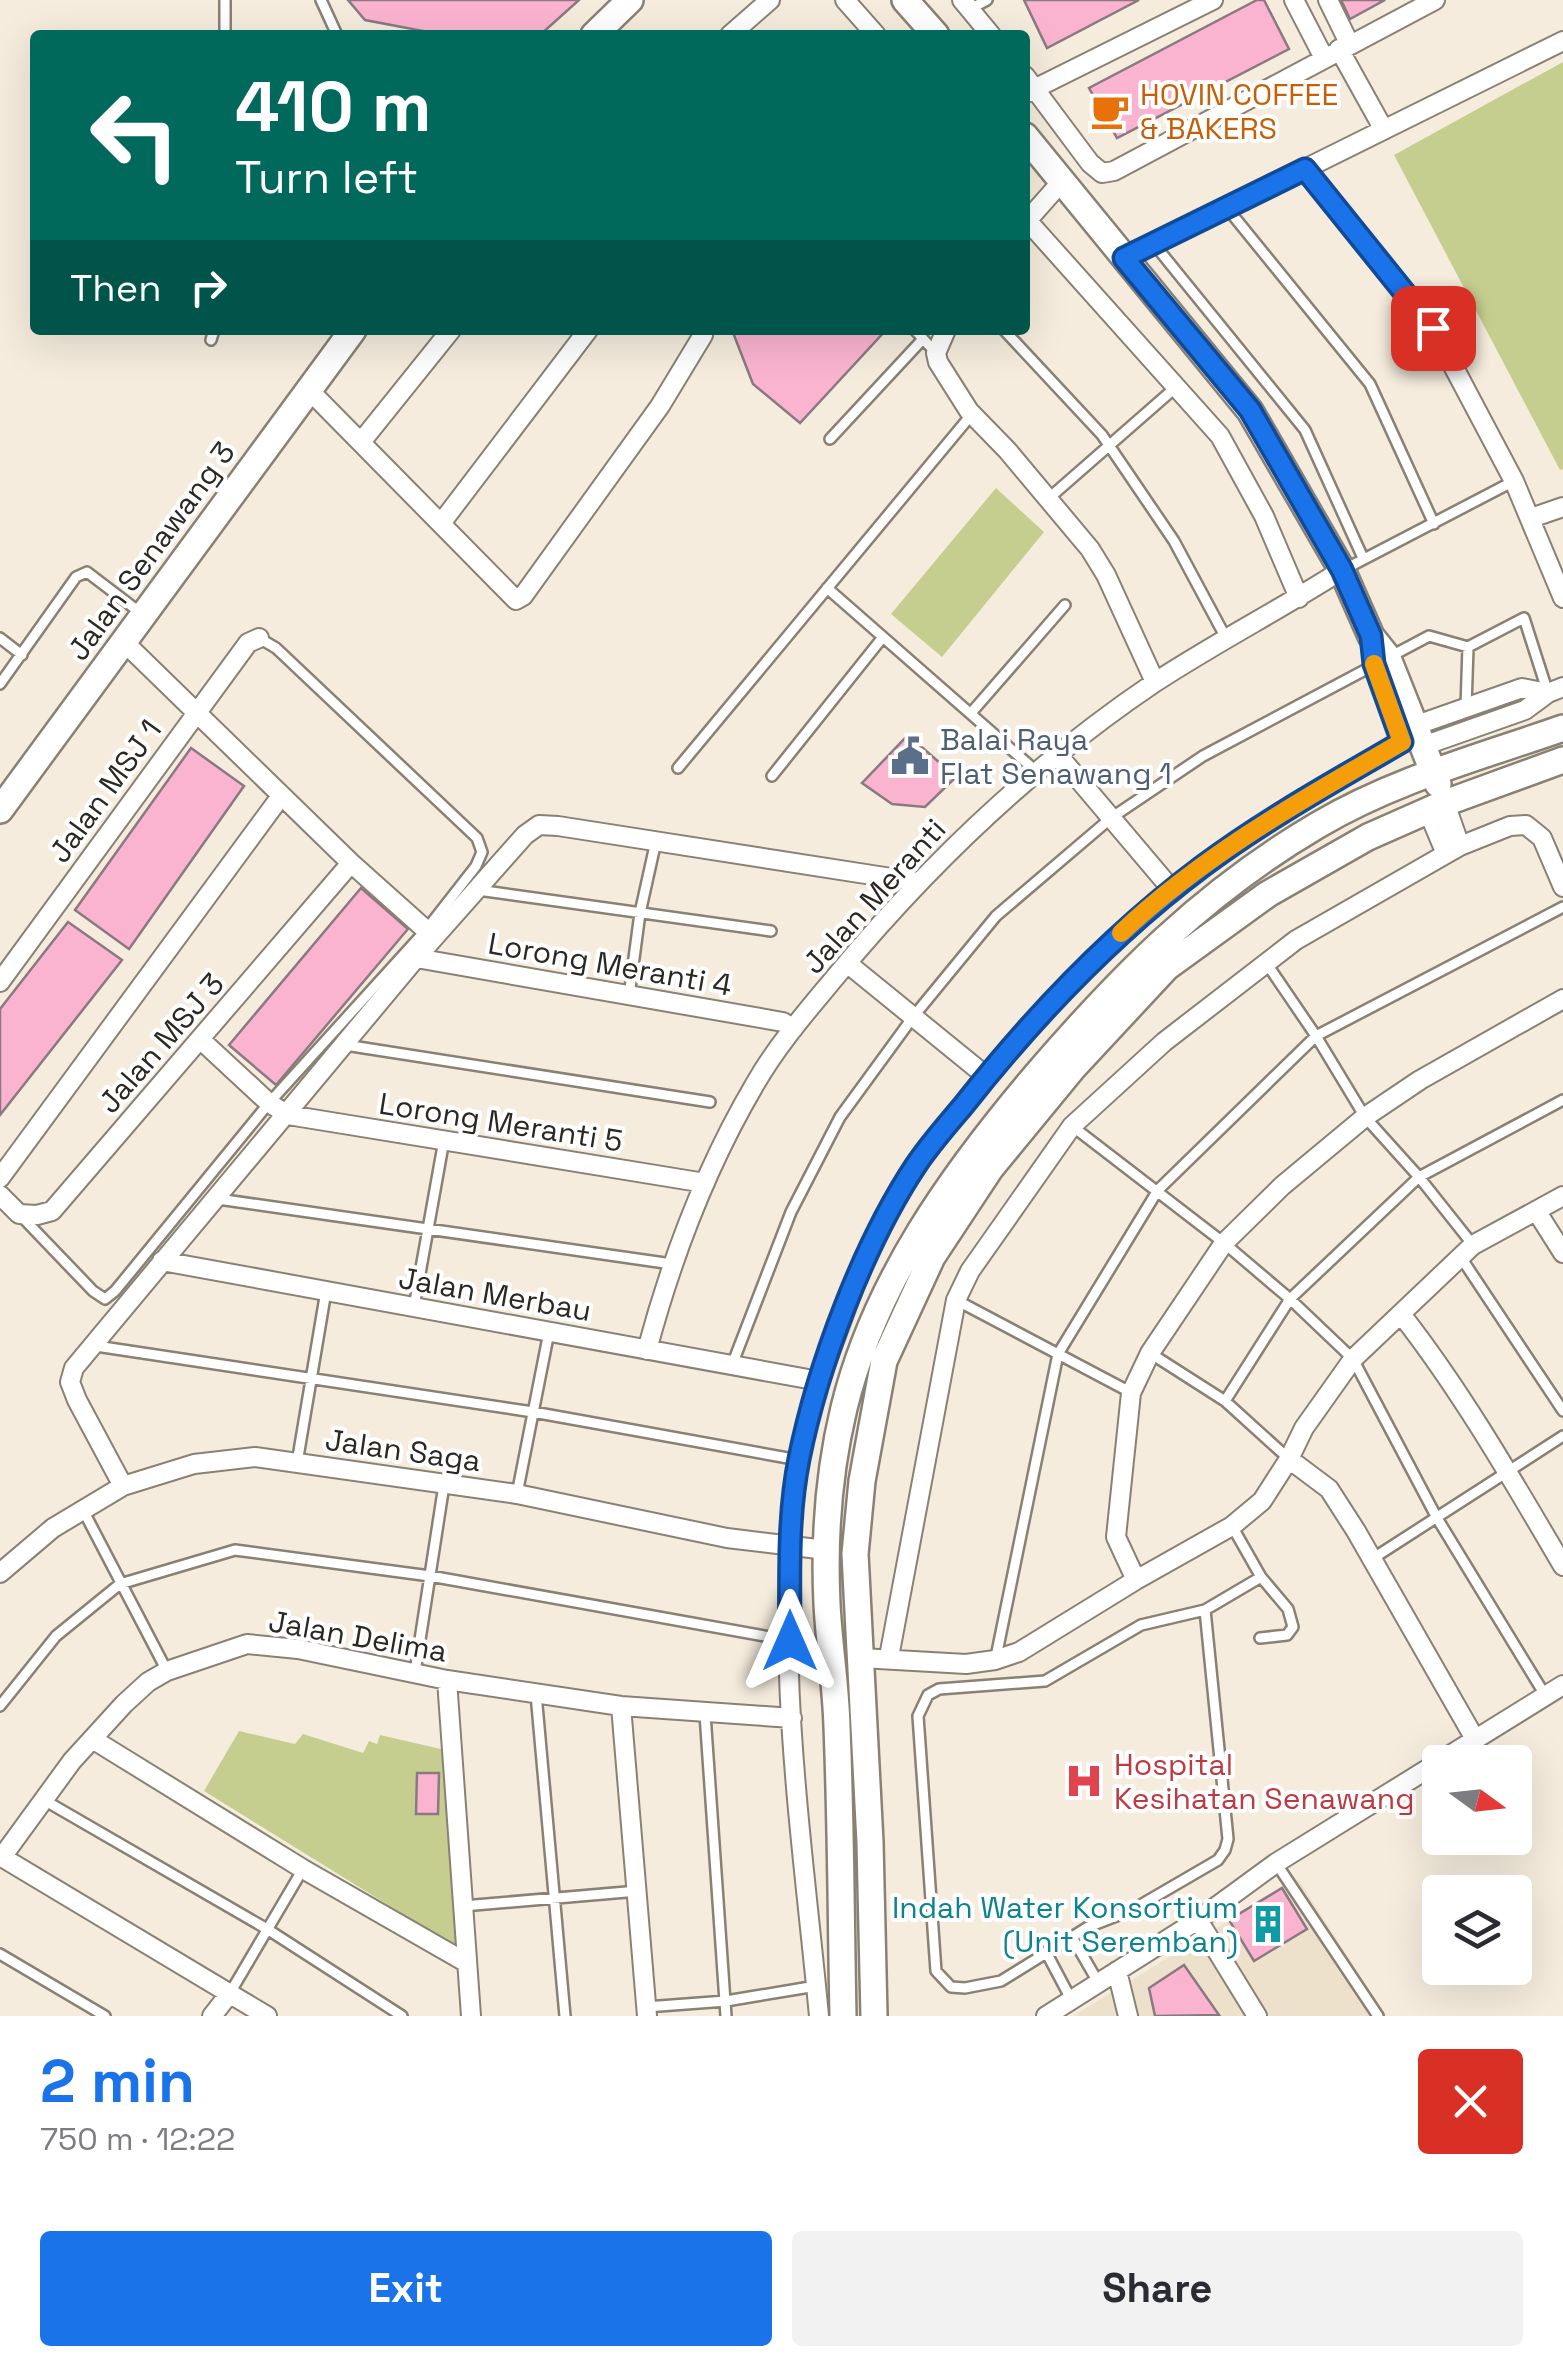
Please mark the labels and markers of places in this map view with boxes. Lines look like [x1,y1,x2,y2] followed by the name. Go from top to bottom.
[1140,75,1338,148] place label: HOVIN COFFEE & BAKERS
[1089,90,1131,132] cafe icon: HOVIN COFFEE & BAKERS
[1391,286,1476,371] pin
[940,720,1172,793] place label: Balai Raya Flat Senawang 1
[889,735,931,777] public building icon: Balai Raya Flat Senawang 1
[1114,1745,1415,1818] place label: Hospital Kesihatan Senawang
[1063,1760,1105,1802] hospital icon: Hospital Kesihatan Senawang
[892,1888,1238,1961] place label: Indah Water Konsortium (Unit Seremban)
[1247,1903,1289,1945] building icon: Indah Water Konsortium (Unit Seremban)

